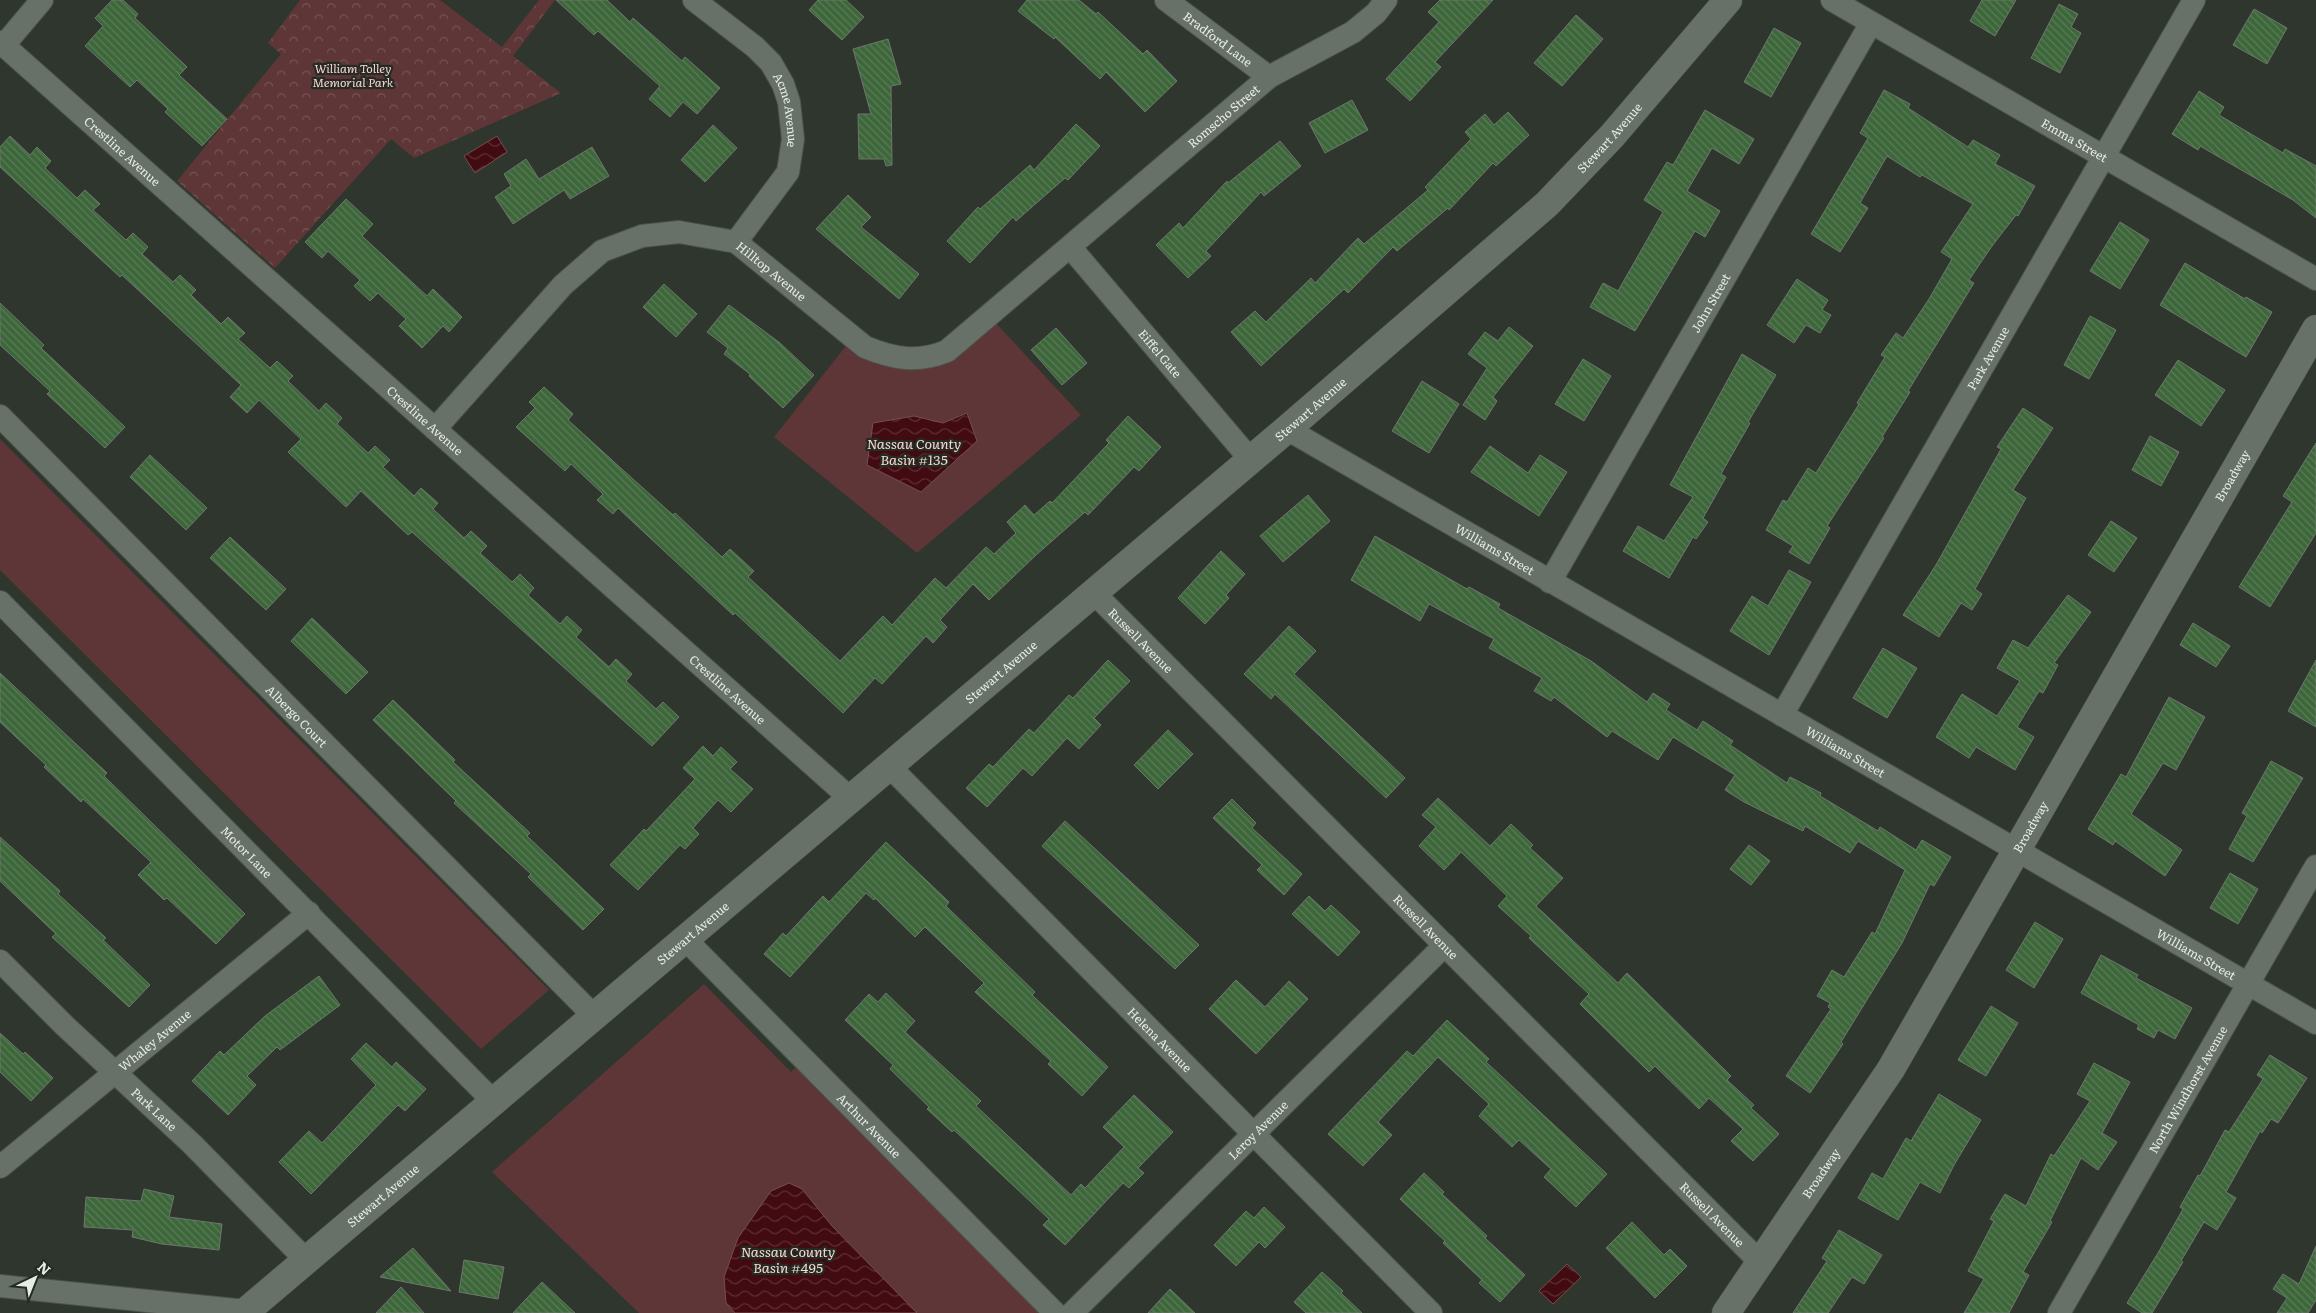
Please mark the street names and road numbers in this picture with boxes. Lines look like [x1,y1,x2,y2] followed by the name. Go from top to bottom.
[1180,7,1256,71] street label: Bradford Lane
[769,69,802,149] street label: Acme Avenue
[1183,80,1264,152] street label: Romscho Street
[1572,98,1646,177] street label: Stewart Avenue
[80,112,165,190] street label: Crestline Avenue
[2038,114,2111,166] street label: Emma Street
[733,237,810,305] street label: Hilltop Avenue
[1686,270,1735,336] street label: John Street
[1962,323,2013,393] street label: Park Avenue
[1134,325,1186,381] street label: Eiffel Gate
[1270,373,1350,445] street label: Stewart Avenue
[383,381,467,459] street label: Crestline Avenue
[2210,446,2254,505] street label: Broadway
[1452,519,1538,579] street label: Williams Street
[1104,604,1177,677] street label: Russell Avenue
[961,636,1041,707] street label: Stewart Avenue
[686,650,770,728] street label: Crestline Avenue
[262,681,332,751] street label: Albergo Court
[1803,721,1889,782] street label: Williams Street
[2008,797,2052,856] street label: Broadway
[217,822,276,882] street label: Motor Lane
[1390,890,1462,963] street label: Russell Avenue
[653,897,733,969] street label: Stewart Avenue
[2153,924,2240,984] street label: Williams Street
[1124,1003,1196,1076] street label: Helena Avenue
[114,1005,195,1075] street label: Whaley Avenue
[2144,1022,2231,1156] street label: North Windhorst Avenue
[127,1083,181,1135] street label: Park Lane
[833,1089,905,1162] street label: Arthur Avenue
[1224,1096,1292,1163] street label: Leroy Avenue
[1797,1144,1844,1202] street label: Broadway
[343,1159,423,1231] street label: Stewart Avenue
[1676,1178,1749,1251] street label: Russell Avenue

